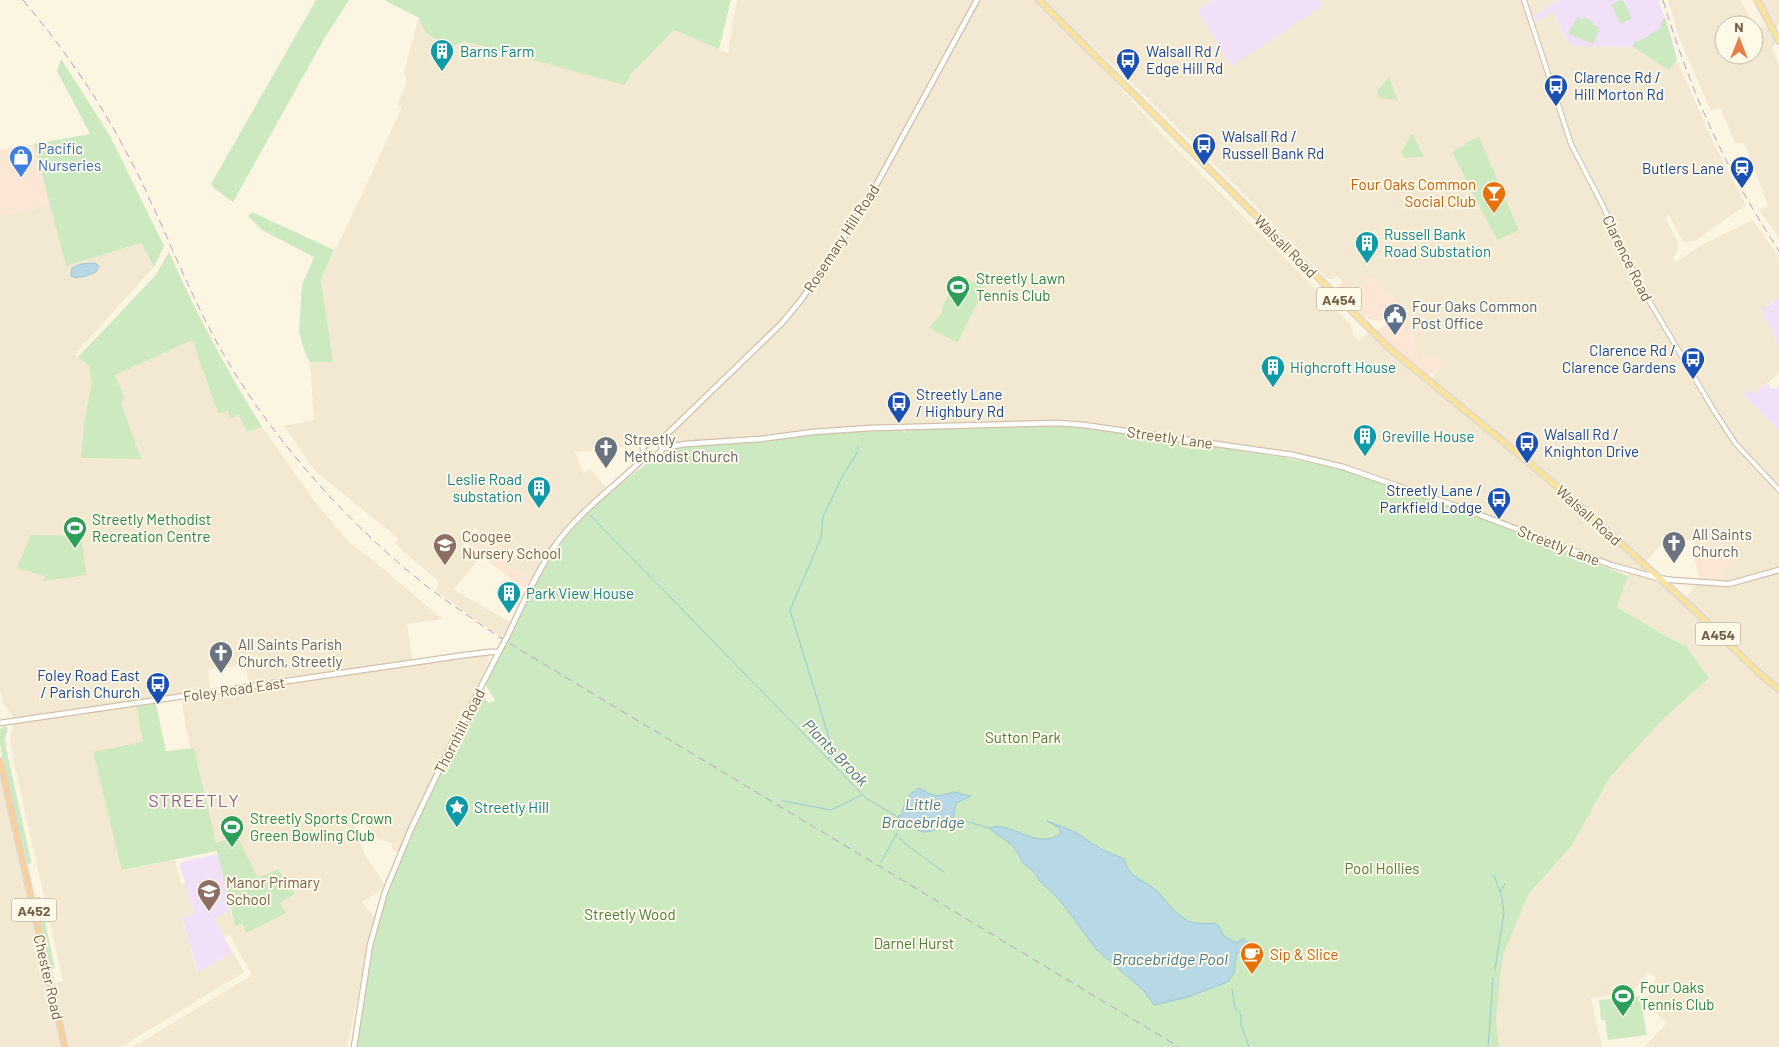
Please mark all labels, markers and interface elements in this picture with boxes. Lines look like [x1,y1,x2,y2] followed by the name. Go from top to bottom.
[1714,15,1764,65] north arrow
[1734,18,1744,35] text: N
[429,38,455,72] building icon: Barns Farm
[460,42,534,60] place label: Barns Farm
[1146,42,1223,77] place label: Walsall Rd / Edge Hill Rd
[1115,47,1141,81] bus stop icon: Walsall Rd / Edge Hill Rd
[1574,68,1664,103] place label: Clarence Rd / Hill Morton Rd
[1543,73,1569,107] bus stop icon: Clarence Rd / Hill Morton Rd
[1222,127,1324,162] place label: Walsall Rd / Russell Bank Rd
[1191,132,1217,166] bus stop icon: Walsall Rd / Russell Bank Rd
[38,139,101,174] place label: Pacific Nurseries
[8,144,34,178] shop icon: Pacific Nurseries
[1729,155,1755,189] station icon: Butlers Lane
[1642,159,1724,177] place label: Butlers Lane
[1351,175,1476,210] place label: Four Oaks Common Social Club
[1481,180,1507,214] bar icon: Four Oaks Common Social Club
[799,181,883,295] street label: Rosemary Hill Road
[1251,211,1321,281] street label: Walsall Road
[1599,212,1657,304] street label: Clarence Road
[1384,225,1491,260] place label: Russell Bank Road Substation
[1354,230,1380,264] building icon: Russell Bank Road Substation
[976,269,1065,304] place label: Streetly Lawn Tennis Club
[945,274,971,308] sports icon: Streetly Lawn Tennis Club
[1316,288,1362,310] road number: A454
[1412,297,1537,332] place label: Four Oaks Common Post Office
[1382,302,1408,336] public building icon: Four Oaks Common Post Office
[1562,341,1676,376] place label: Clarence Rd / Clarence Gardens
[1680,346,1706,380] bus stop icon: Clarence Rd / Clarence Gardens
[1260,354,1286,388] building icon: Highcroft House
[1290,358,1396,376] place label: Highcroft House
[916,385,1004,420] place label: Streetly Lane / Highbury Rd
[886,390,912,424] bus stop icon: Streetly Lane / Highbury Rd
[1126,422,1214,452] street label: Streetly Lane
[1352,423,1378,457] building icon: Greville House
[1544,425,1639,460] place label: Walsall Rd / Knighton Drive
[1382,427,1474,445] place label: Greville House
[624,430,738,465] place label: Streetly Methodist Church
[1514,430,1540,464] bus stop icon: Walsall Rd / Knighton Drive
[593,435,619,469] church icon: Streetly Methodist Church
[447,470,522,505] place label: Leslie Road substation
[526,475,552,509] building icon: Leslie Road substation
[1380,481,1482,516] place label: Streetly Lane / Parkfield Lodge
[1553,481,1625,549] street label: Walsall Road
[1486,486,1512,520] bus stop icon: Streetly Lane / Parkfield Lodge
[92,510,211,545] place label: Streetly Methodist Recreation Centre
[62,515,88,549] sports icon: Streetly Methodist Recreation Centre
[1515,521,1603,569] street label: Streetly Lane
[1692,525,1752,560] place label: All Saints Church
[462,527,561,562] place label: Coogee Nursery School
[1661,530,1687,564] church icon: All Saints Church
[432,532,458,566] school or university icon: Coogee Nursery School
[496,580,522,614] building icon: Park View House
[526,584,634,602] place label: Park View House
[1696,622,1740,646] road number: A454
[238,635,343,670] place label: All Saints Parish Church, Streetly
[208,640,234,674] church icon: All Saints Parish Church, Streetly
[37,666,140,701] place label: Foley Road East / Parish Church
[145,671,171,705] bus stop icon: Foley Road East / Parish Church
[182,673,286,705] street label: Foley Road East
[430,685,488,777] street label: Thornhill Road
[799,715,873,790] water label: Plants Brook
[985,728,1062,746] park label: Sutton Park
[148,789,240,811] district label: STREETLY
[444,794,470,828] place icon: Streetly Hill
[881,794,965,831] water label: Little Bracebridge
[474,798,549,816] place label: Streetly Hill
[250,809,392,844] place label: Streetly Sports Crown Green Bowling Club
[219,814,245,848] sports icon: Streetly Sports Crown Green Bowling Club
[1344,859,1420,877] park label: Pool Hollies
[226,873,320,908] place label: Manor Primary School
[196,878,222,912] school or university icon: Manor Primary School
[12,898,56,922] road number: A452
[584,905,676,923] park label: Streetly Wood
[30,933,68,1021] street label: Chester Road
[874,934,954,952] park label: Darnel Hurst
[1239,941,1265,975] cafe icon: Sip & Slice
[1270,945,1339,963] place label: Sip & Slice
[1112,949,1228,968] water label: Bracebridge Pool
[1640,978,1714,1013] place label: Four Oaks Tennis Club
[1610,983,1636,1017] sports icon: Four Oaks Tennis Club

